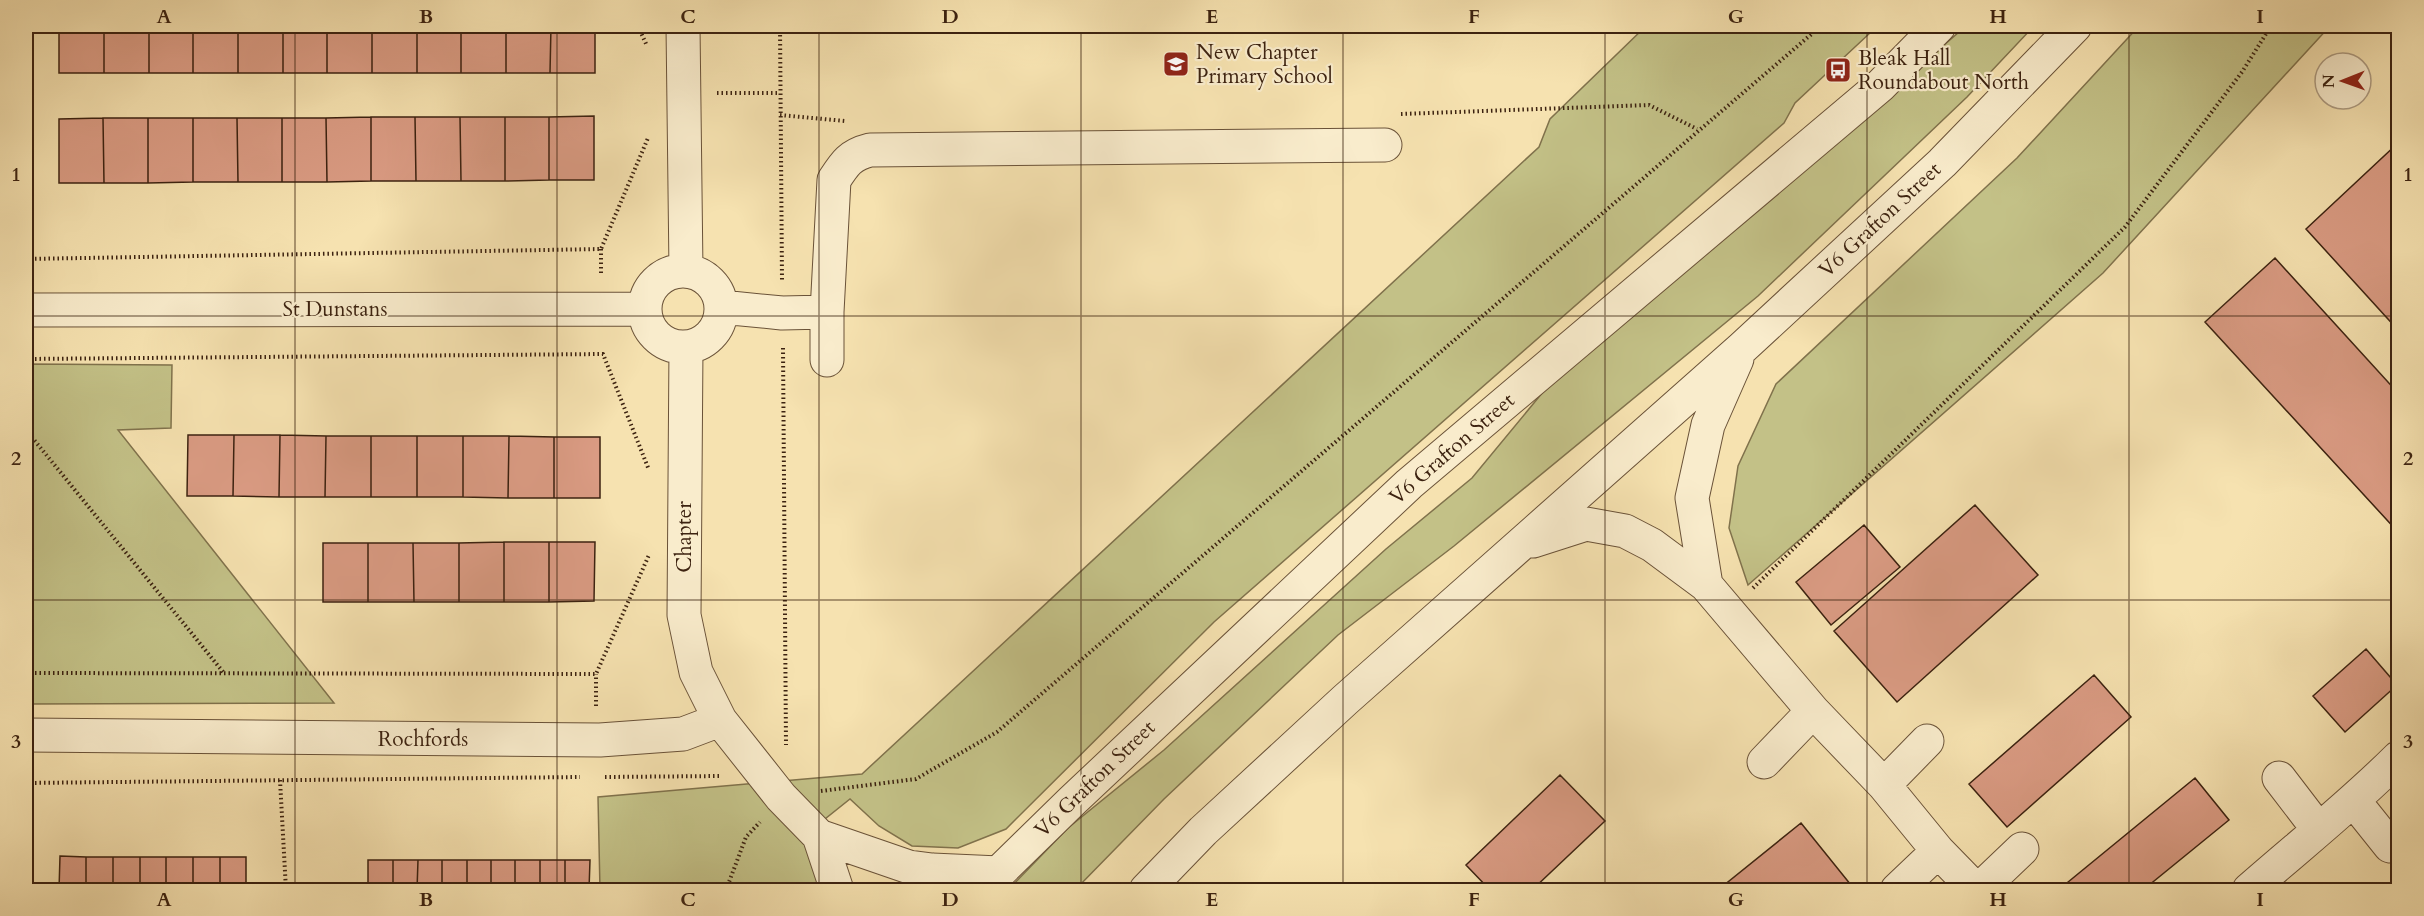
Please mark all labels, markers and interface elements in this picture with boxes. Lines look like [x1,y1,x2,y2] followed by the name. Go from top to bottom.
[156,3,172,30] text: A
[419,3,433,30] text: B
[680,3,696,30] text: C
[941,3,959,30] text: D
[1206,3,1218,30] text: E
[1468,3,1480,30] text: F
[1728,3,1744,30] text: G
[1989,3,2007,30] text: H
[2256,3,2264,30] text: I
[1196,38,1333,91] place label: New Chapter Primary School
[1858,44,2030,97] place label: Bleak Hall Roundabout North
[1161,49,1191,79] school or university icon: New Chapter Primary School
[2313,51,2373,111] north arrow
[1823,55,1853,85] bus stop icon: Bleak Hall Roundabout North
[2318,74,2340,88] text: N
[1812,155,1948,284] street label: V6 Grafton Street
[11,161,21,188] text: 1
[2403,161,2413,188] text: 1
[282,295,388,324] street label: St Dunstans
[1383,386,1521,512] street label: V6 Grafton Street
[11,445,21,472] text: 2
[2403,445,2413,472] text: 2
[670,501,699,573] street label: Chapter
[1028,714,1162,844] street label: V6 Grafton Street
[378,725,468,754] street label: Rochfords
[11,728,21,755] text: 3
[2403,728,2413,755] text: 3
[156,886,172,913] text: A
[419,886,433,913] text: B
[680,886,696,913] text: C
[941,886,959,913] text: D
[1206,886,1218,913] text: E
[1468,886,1480,913] text: F
[1728,886,1744,913] text: G
[1989,886,2007,913] text: H
[2256,886,2264,913] text: I

